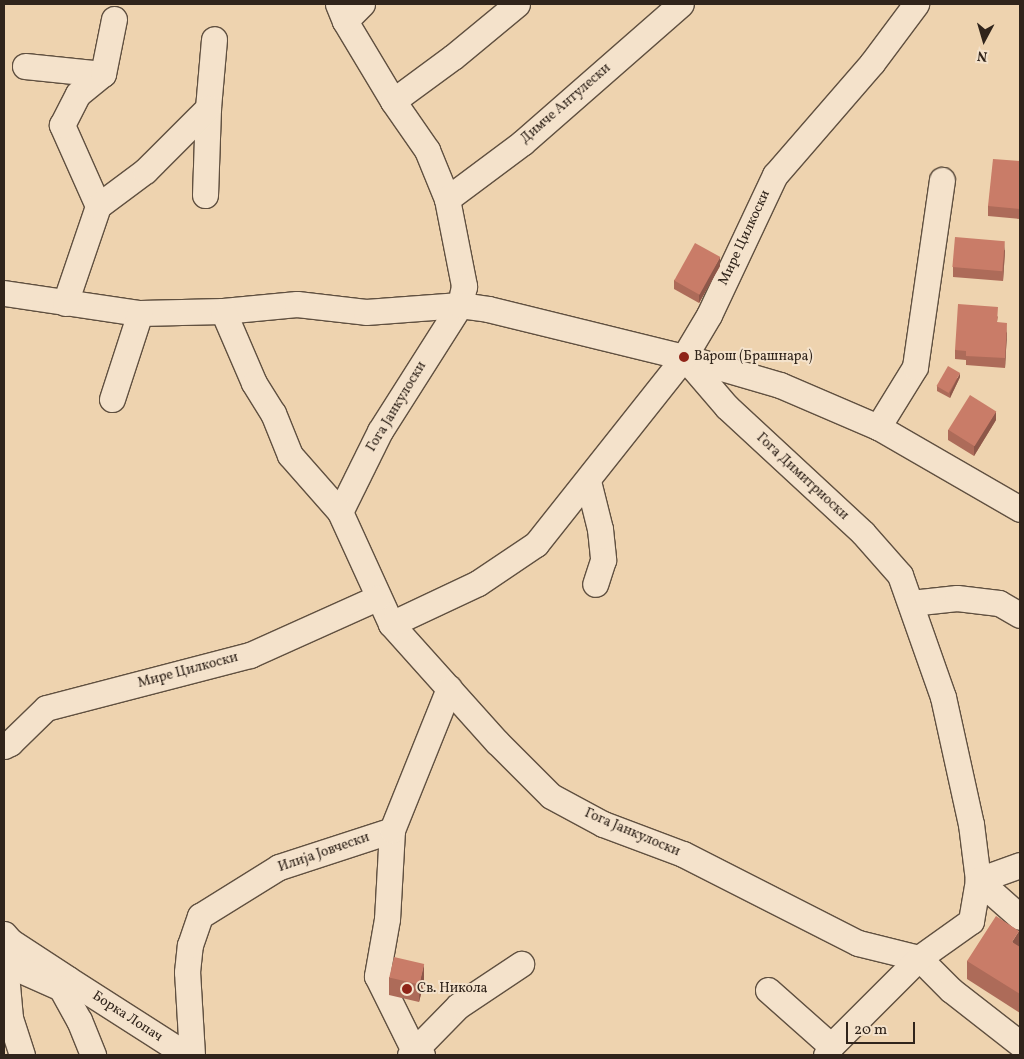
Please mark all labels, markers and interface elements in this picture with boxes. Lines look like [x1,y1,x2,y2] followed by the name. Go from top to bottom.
[959,15,1009,65] north arrow
[976,45,988,65] text: N
[517,60,615,148] street label: Димче Антулески
[716,188,774,288] street label: Мире Цилкоски
[694,349,813,365] place label: Варош (Брашнара)
[678,351,690,363] marker: Варош (Брашнара)
[363,359,431,455] street label: Гога Јанкулоски
[752,430,852,524] street label: Гога Димитриоски
[136,650,240,692] street label: Мире Цилкоски
[582,805,682,861] street label: Гога Јанкулоски
[276,829,372,877] street label: Илија Јовчески
[417,981,488,997] place label: Св. Никола
[401,983,413,995] marker: Св. Никола
[89,988,165,1046] street label: Борка Лопач
[849,1012,918,1044] scale bar
[854,1020,887,1041] text: 20 m

